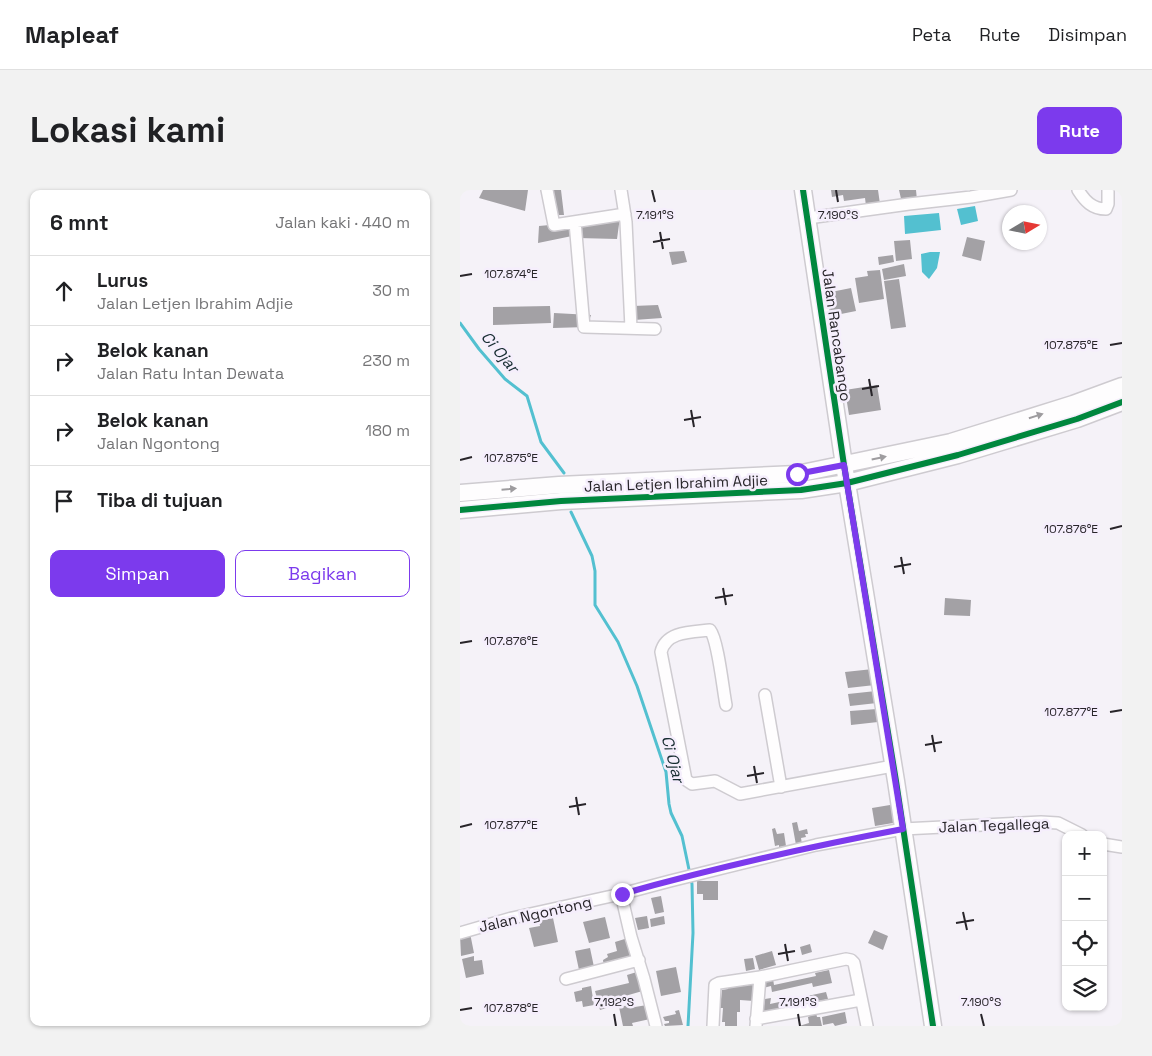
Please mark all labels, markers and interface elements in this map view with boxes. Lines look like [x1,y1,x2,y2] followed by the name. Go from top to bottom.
[25,19,119,50] text: Mapleaf
[912,23,951,46] text: Peta
[979,23,1020,46] text: Rute
[1048,23,1127,46] text: Disimpan
[1037,107,1122,154] button: Rute
[30,108,225,152] text: Lokasi kami
[1002,205,1047,250] north arrow
[636,207,674,223] text: 7.191°S
[818,207,858,223] text: 7.190°S
[50,209,108,236] text: 6 mnt
[275,212,410,233] text: Jalan kaki · 440 m
[484,266,538,282] text: 107.874°E
[818,267,856,403] street label: Jalan Rancabango
[97,268,148,293] text: Lurus
[50,277,78,305] icon: ahead
[372,280,410,301] text: 30 m
[97,293,293,314] text: Jalan Letjen Ibrahim Adjie
[476,327,525,379] water label: Ci Ojar
[1044,337,1098,353] text: 107.875°E
[97,338,209,363] text: Belok kanan
[50,347,78,375] icon: right
[363,350,410,371] text: 230 m
[97,363,284,384] text: Jalan Ratu Intan Dewata
[97,408,209,433] text: Belok kanan
[1028,411,1043,419] one-way arrow
[50,417,78,445] icon: right
[365,420,410,441] text: 180 m
[97,433,220,454] text: Jalan Ngontong
[484,450,538,466] text: 107.875°E
[871,453,887,461] one-way arrow
[786,463,809,486] route start
[584,470,768,496] street label: Jalan Letjen Ibrahim Adjie
[501,485,517,493] one-way arrow
[50,487,78,515] icon: arrive
[97,488,223,513] text: Tiba di tujuan
[1044,521,1098,537] text: 107.876°E
[50,550,225,597] button: Simpan
[235,550,410,597] button: Bagikan
[484,633,538,649] text: 107.876°E
[1044,704,1098,720] text: 107.877°E
[657,733,690,787] water label: Ci Ojar
[938,814,1050,836] street label: Jalan Tegallega
[484,817,538,833] text: 107.877°E
[1062,831,1107,1011] map controls
[1062,831,1107,876] button: +
[1062,876,1107,921] button: −
[611,883,634,906] route end
[477,892,593,936] street label: Jalan Ngontong
[1062,921,1107,966] button: locate
[1062,966,1107,1011] button: layers
[594,994,634,1010] text: 7.192°S
[779,994,817,1010] text: 7.191°S
[961,994,1001,1010] text: 7.190°S
[484,1000,538,1016] text: 107.878°E

